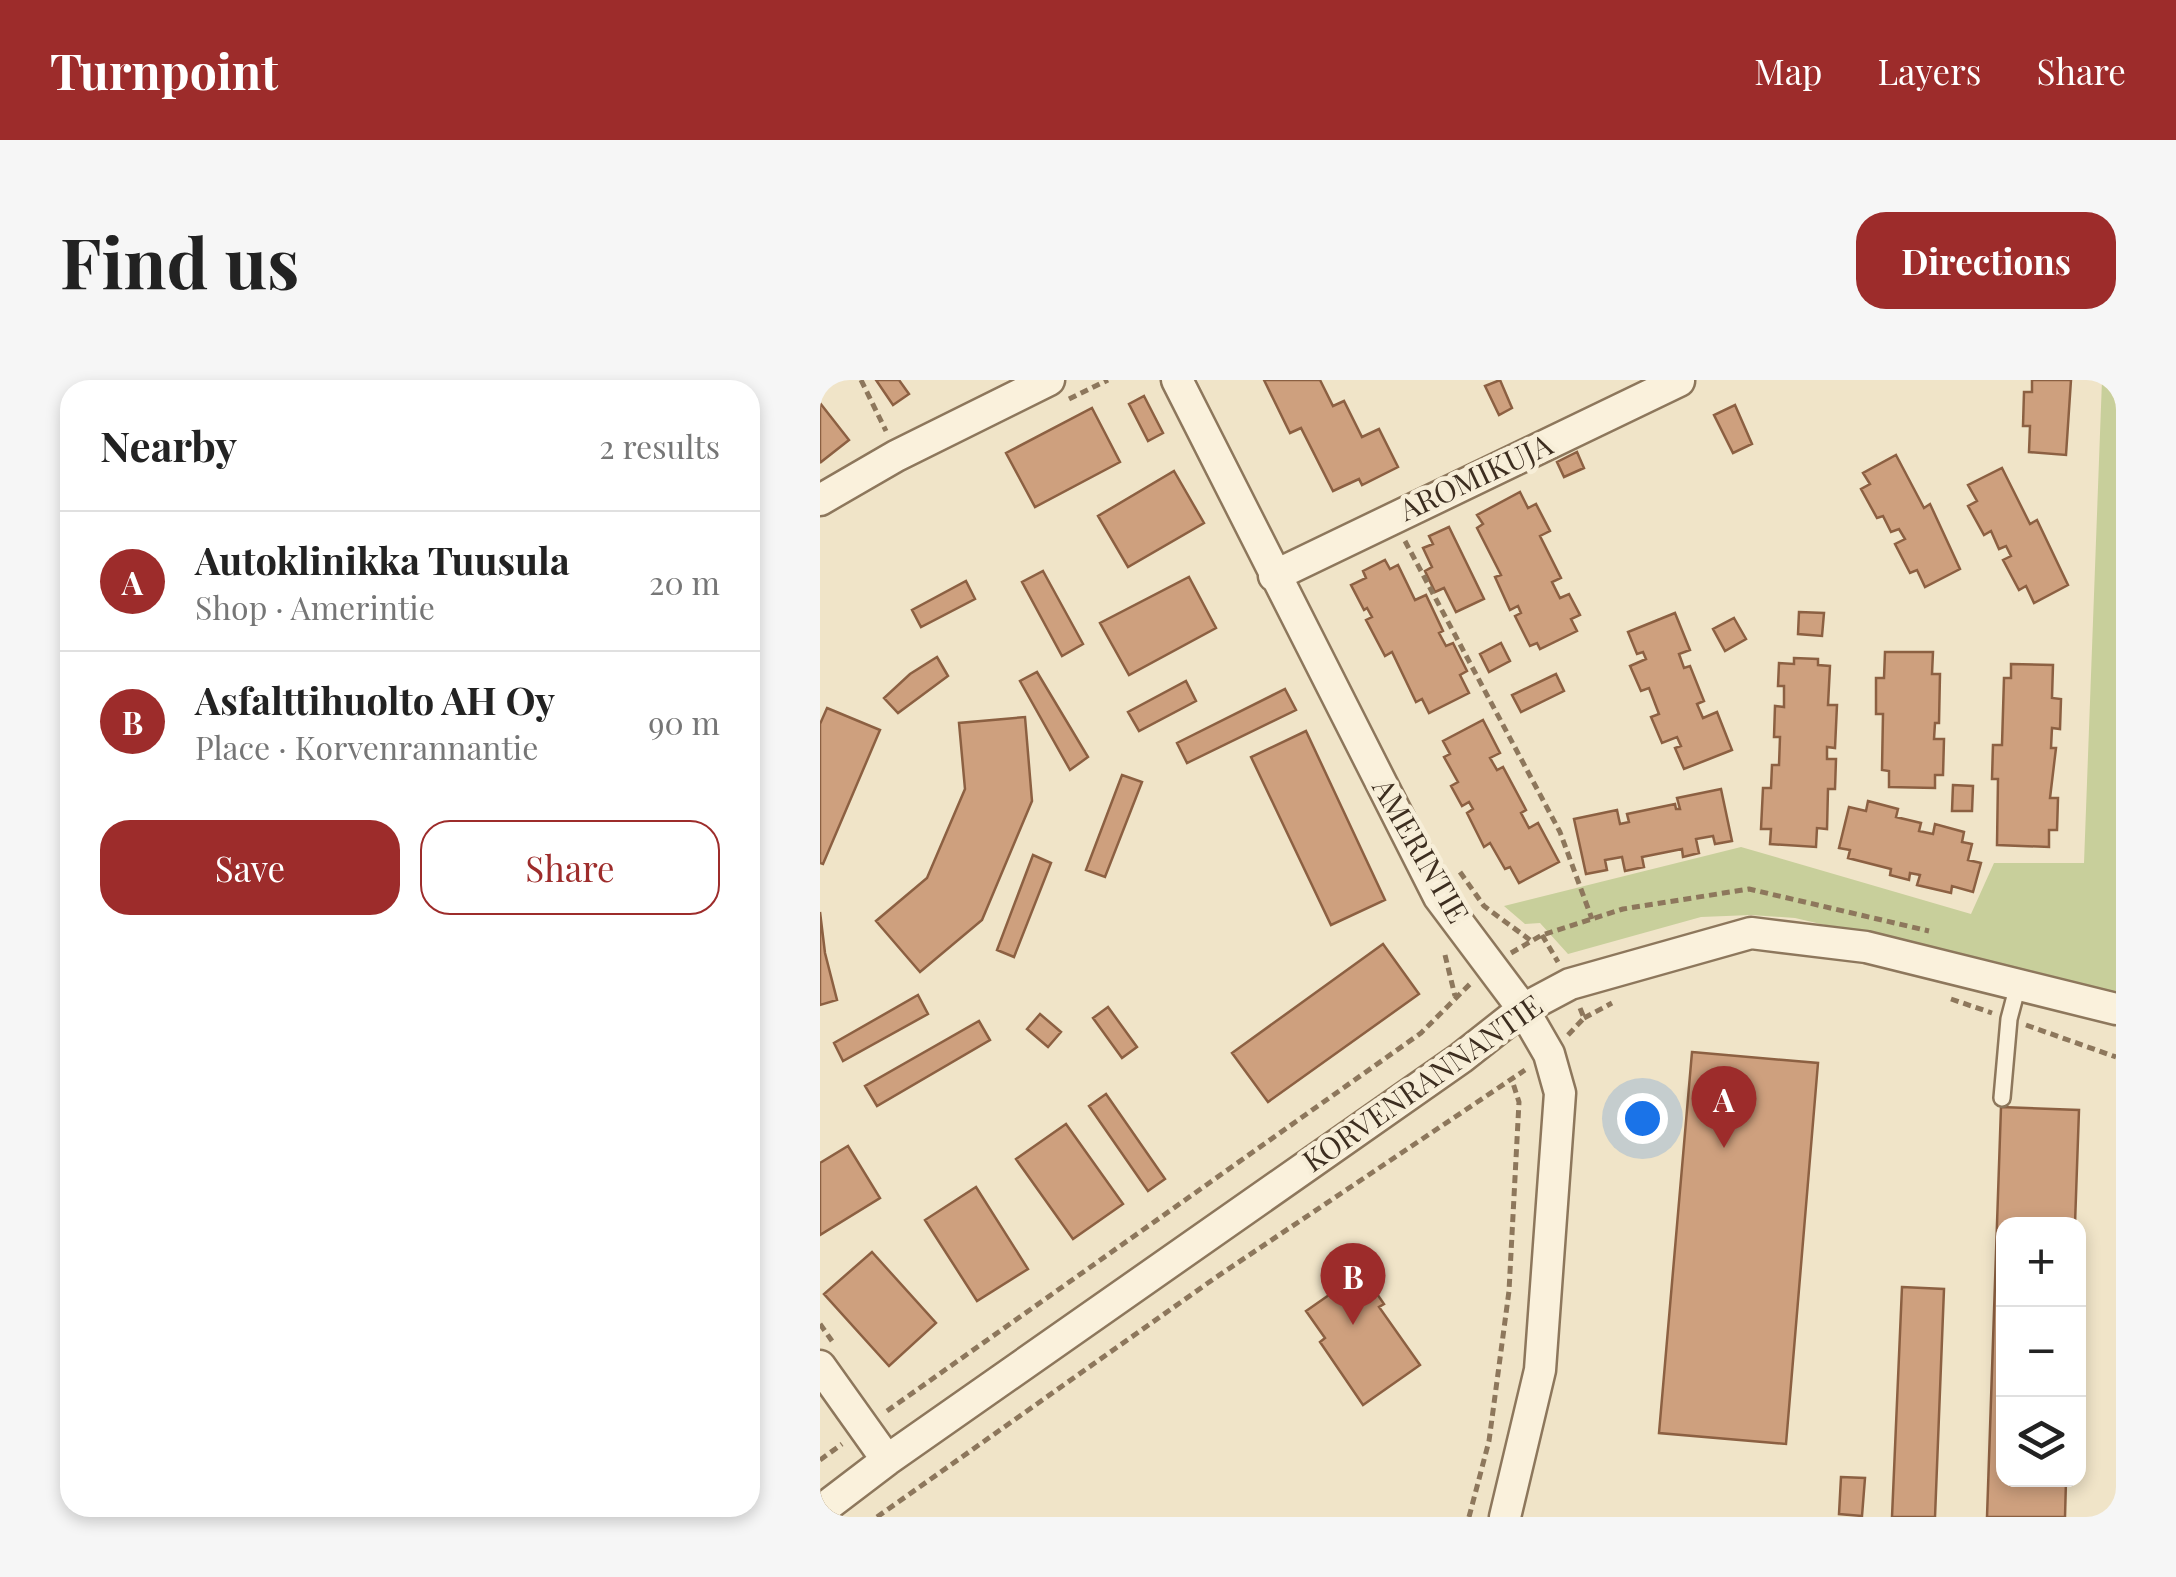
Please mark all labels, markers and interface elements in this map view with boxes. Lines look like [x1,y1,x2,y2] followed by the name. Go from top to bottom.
[50,38,278,102] text: Turnpoint
[1754,47,1822,94] text: Map
[1877,47,1982,94] text: Layers
[2037,47,2126,94] text: Share
[1856,212,2116,309] button: Directions
[60,213,299,307] text: Find us
[100,417,237,473] text: Nearby
[1391,423,1559,530] street label: AROMIKUJA
[599,424,720,467] text: 2 results
[195,534,570,585] text: Autoklinikka Tuusula
[122,560,143,603] text: A
[649,560,720,603] text: 20 m
[195,585,435,628] text: Shop · Amerintie
[195,674,555,725] text: Asfalttihuolto AH Oy
[122,700,143,743] text: B
[648,700,720,743] text: 90 m
[195,725,538,768] text: Place · Korvenrannantie
[1364,770,1479,930] street label: AMERINTIE
[100,820,400,915] button: Save
[420,820,720,915] button: Share
[1294,985,1550,1180] street label: KORVENRANNANTIE
[1692,1066,1756,1148] pin: A
[1617,1093,1668,1144] your location
[1996,1217,2086,1487] map controls
[1996,1217,2086,1307] button: +
[1320,1242,1386,1325] pin: B
[1996,1307,2086,1397] button: −
[1996,1397,2086,1487] button: layers

